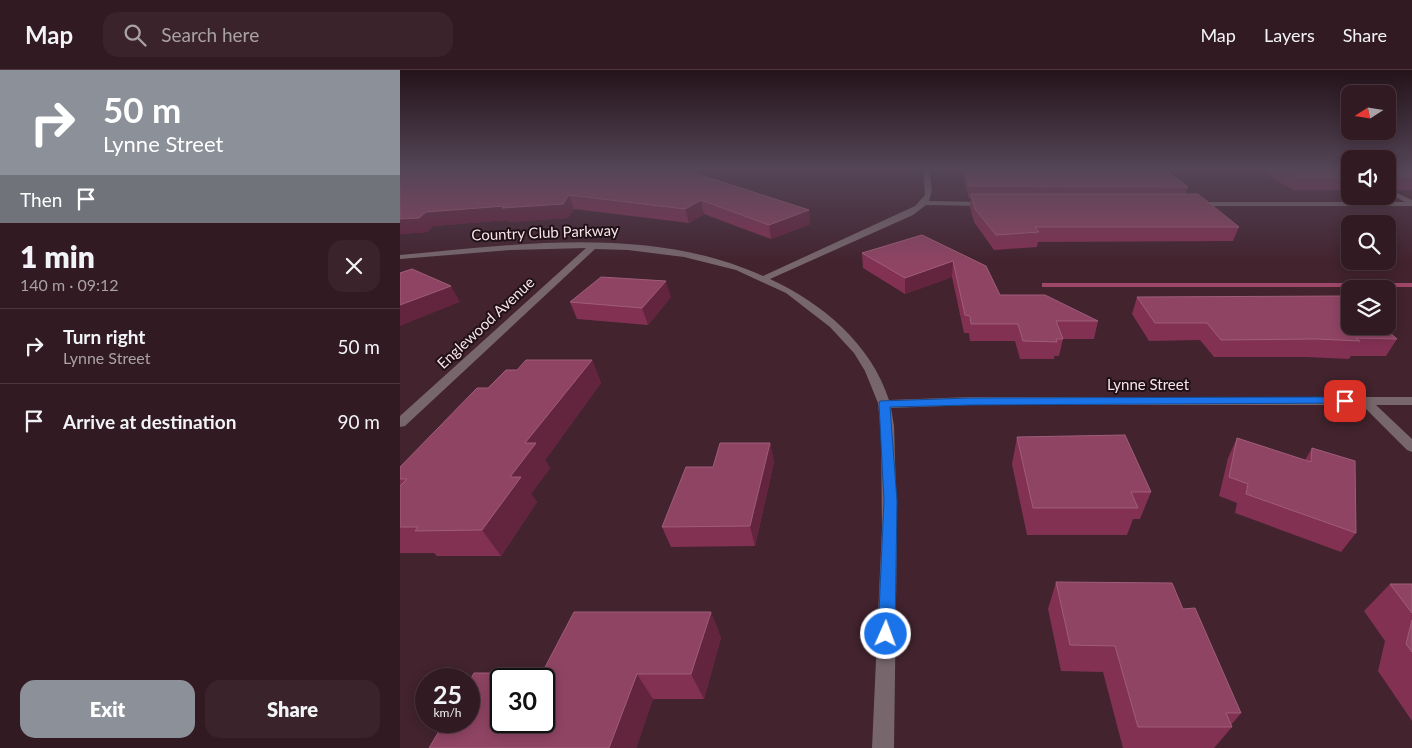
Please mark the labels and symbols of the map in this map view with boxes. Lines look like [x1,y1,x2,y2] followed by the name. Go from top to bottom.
[1341,85,1396,140] north arrow
[471,220,619,244] street label: Country Club Parkway
[433,273,538,372] street label: Englewood Avenue
[1107,375,1190,393] street label: Lynne Street
[1324,380,1366,422] pin
[859,607,911,659] position arrow
[490,668,555,733] speed limit sign: 30

